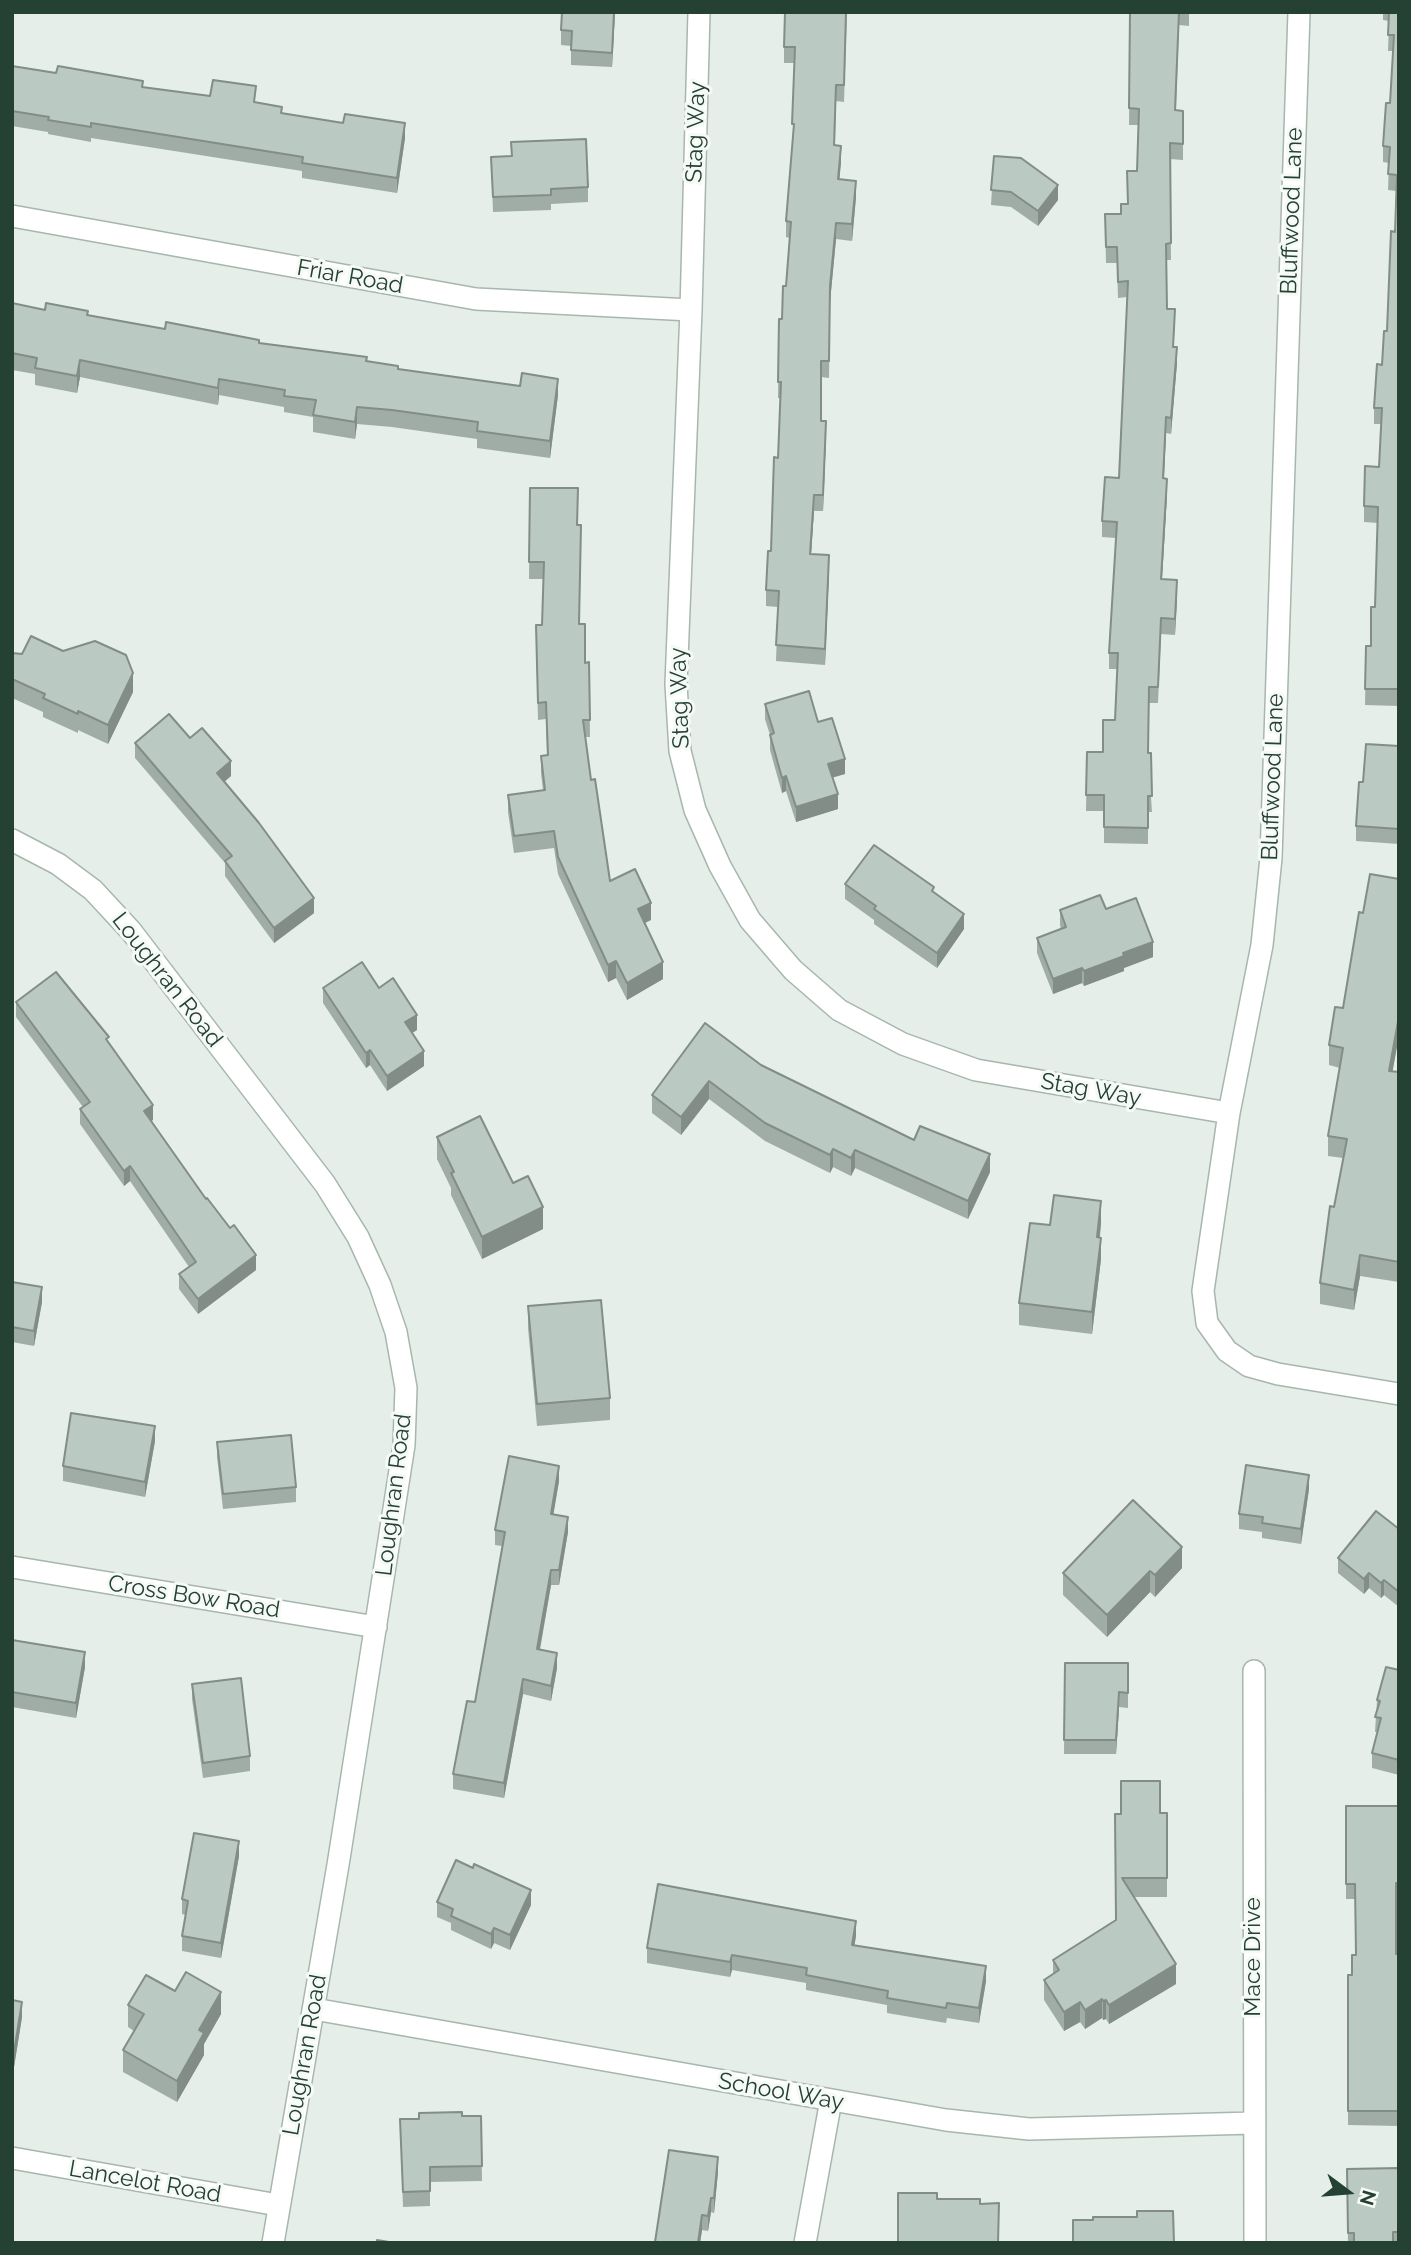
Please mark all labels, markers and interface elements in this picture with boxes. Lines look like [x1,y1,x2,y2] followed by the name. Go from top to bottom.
[680,81,712,183] street label: Stag Way
[1275,127,1309,295] street label: Bluffwood Lane
[295,254,405,300] street label: Friar Road
[664,647,696,749] street label: Stag Way
[1256,693,1290,861] street label: Bluffwood Lane
[106,907,228,1053] street label: Loughran Road
[1039,1068,1143,1112] street label: Stag Way
[370,1412,418,1578] street label: Loughran Road
[106,1570,282,1624] street label: Cross Bow Road
[1239,1897,1267,2017] street label: Mace Drive
[277,1972,333,2138] street label: Loughran Road
[716,2067,846,2117] street label: School Way
[67,2155,223,2209] street label: Lancelot Road
[1313,2157,1383,2227] north arrow
[1356,2188,1381,2208] text: N

